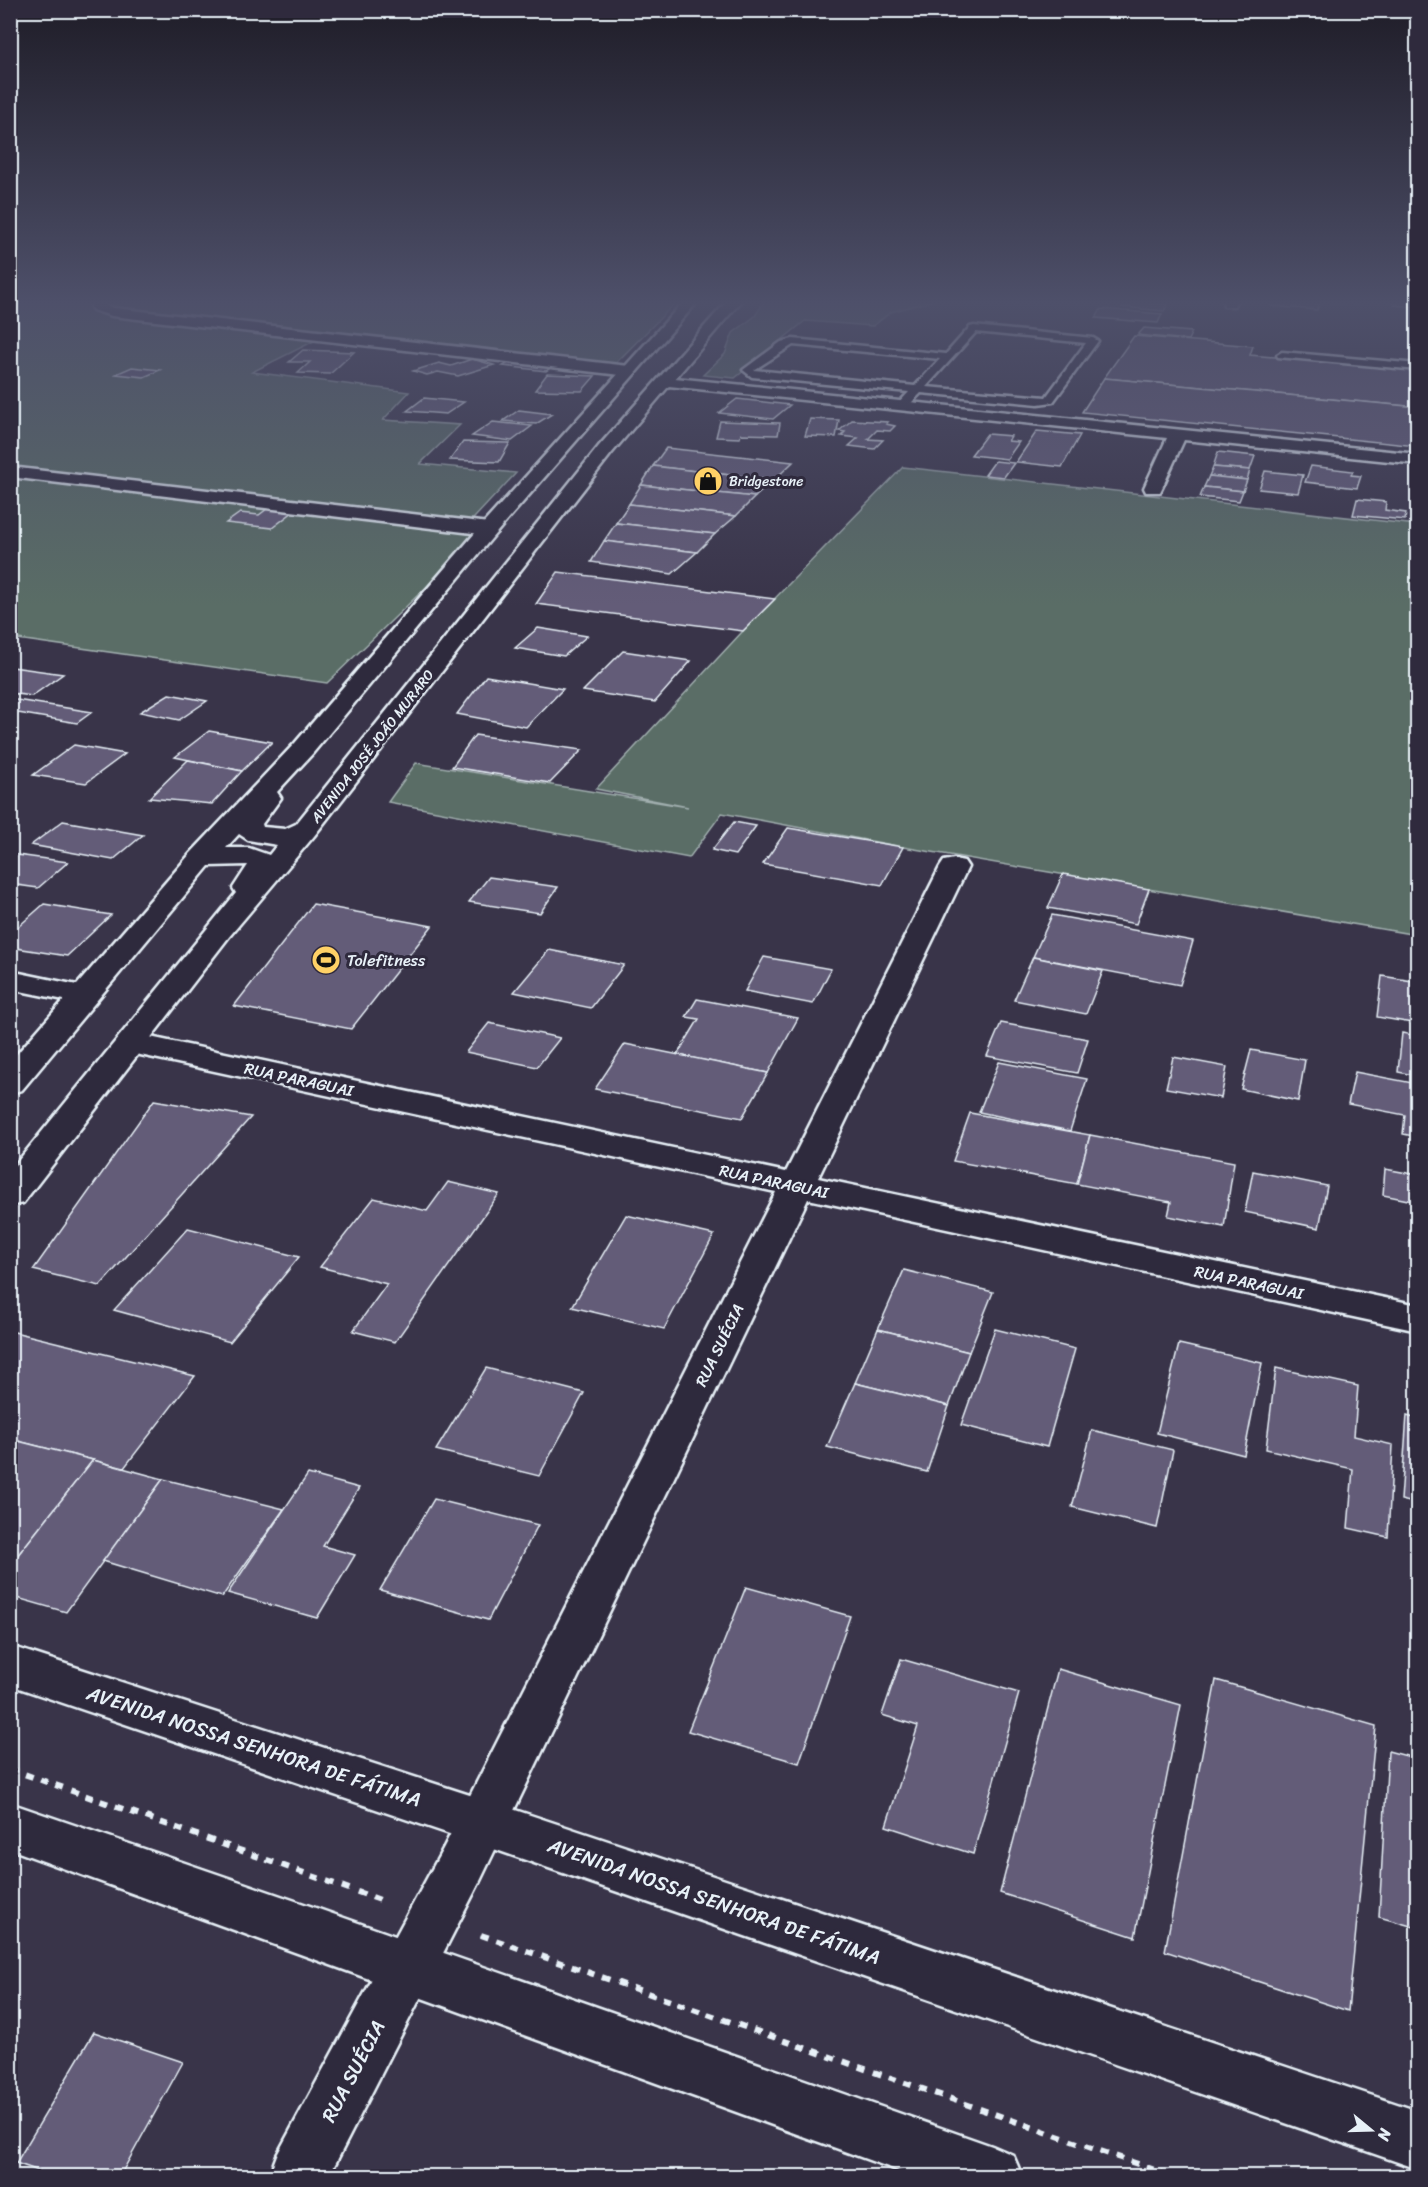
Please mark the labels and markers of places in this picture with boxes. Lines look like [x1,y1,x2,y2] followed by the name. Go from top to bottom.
[692,465,724,497] shop icon: Bridgestone
[729,469,803,494] place label: Bridgestone
[310,944,342,976] sports icon: Tolefitness
[347,946,426,975] place label: Tolefitness

